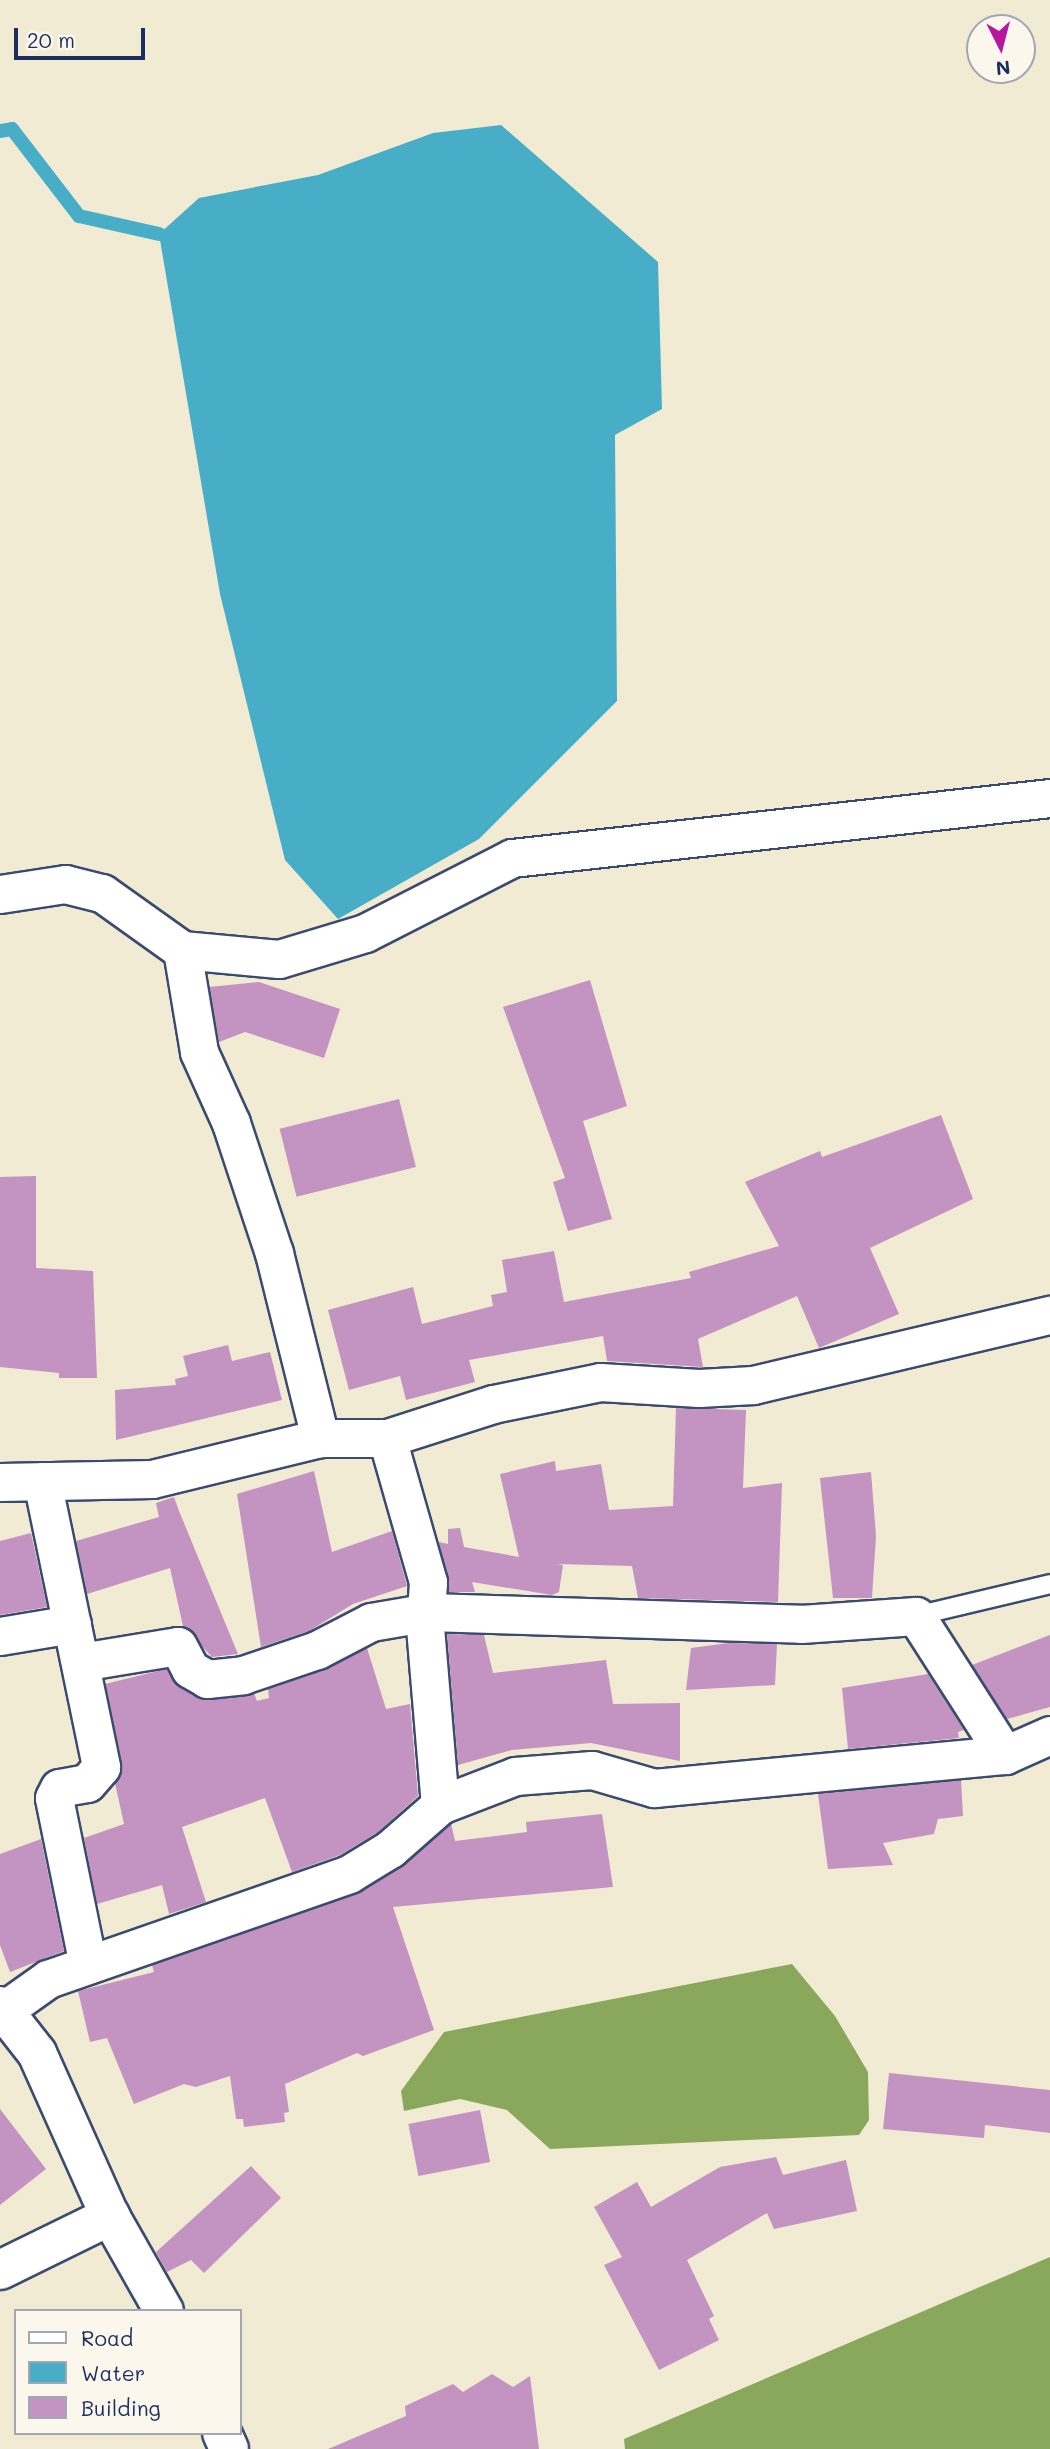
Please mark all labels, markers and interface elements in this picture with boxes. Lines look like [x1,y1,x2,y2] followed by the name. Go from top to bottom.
[18,14,149,58] scale bar
[966,14,1036,84] north arrow
[27,26,75,53] text: 20 m
[995,55,1012,82] text: N
[14,2309,242,2435] legend
[81,2324,133,2351] text: Road
[81,2359,145,2386] text: Water
[81,2394,161,2421] text: Building

